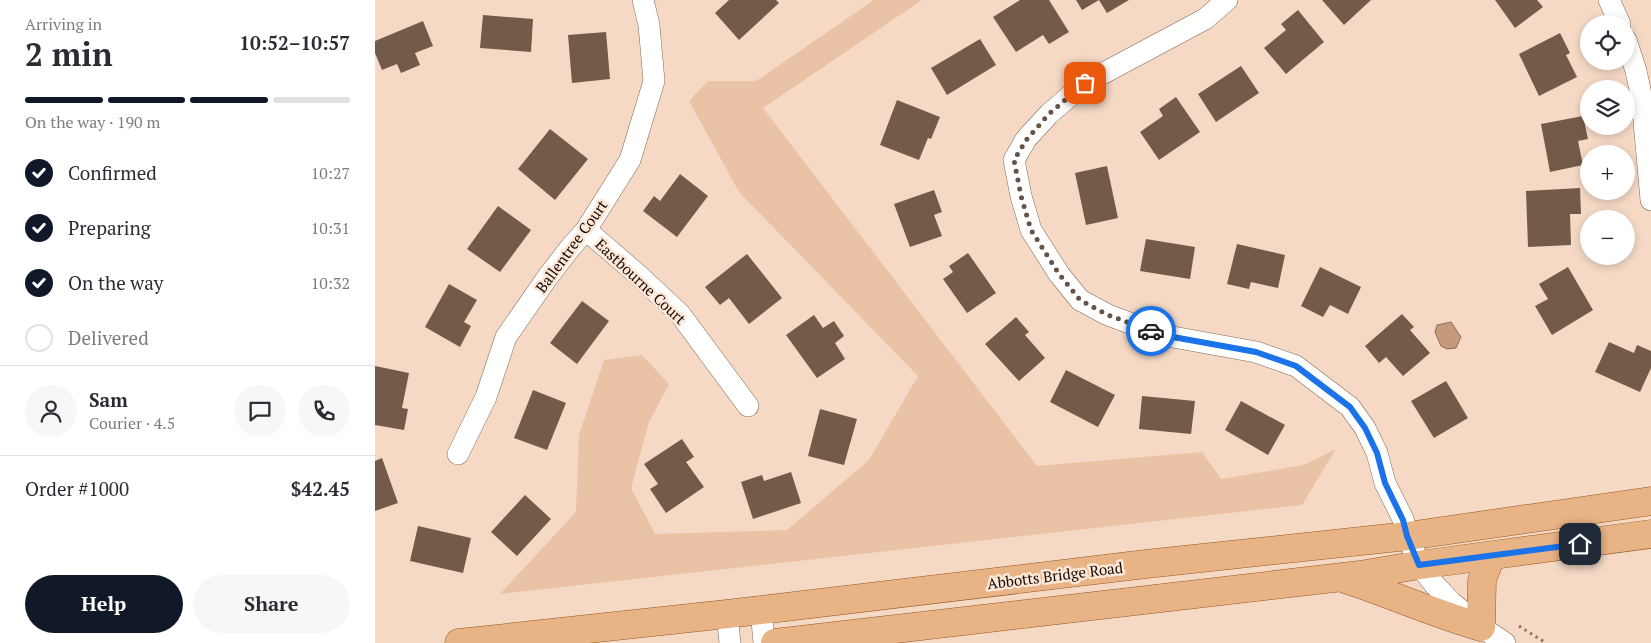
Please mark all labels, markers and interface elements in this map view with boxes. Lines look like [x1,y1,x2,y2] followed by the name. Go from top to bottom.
[25,13,102,35] text: Arriving in
[1580,15,1635,265] map controls
[1580,15,1635,70] button: locate
[239,30,350,55] text: 10:52–10:57
[25,33,113,75] text: 2 min
[1064,62,1106,104] pin
[1071,69,1099,97] icon: bag
[1580,80,1635,135] button: layers
[25,111,160,133] text: On the way · 190 m
[1580,145,1635,200] button: +
[25,159,53,187] icon: check
[68,160,157,185] text: Confirmed
[311,162,350,184] text: 10:27
[531,195,612,296] street label: Ballentree Court
[1580,210,1635,265] button: −
[25,214,53,242] icon: check
[68,215,151,240] text: Preparing
[311,217,350,239] text: 10:31
[591,234,691,328] street label: Eastbourne Court
[25,269,53,297] icon: check
[68,270,163,295] text: On the way
[311,272,350,294] text: 10:32
[1126,306,1176,356] courier
[1137,317,1165,345] icon: car
[68,325,149,350] text: Delivered
[25,385,77,437] button: person
[234,385,286,437] button: chat
[298,385,350,437] button: phone
[89,387,128,412] text: Sam
[89,412,175,434] text: Courier · 4.5
[25,476,129,501] text: Order #1000
[291,476,350,501] text: $42.45
[1559,523,1601,565] pin
[1566,530,1594,558] icon: home
[986,557,1124,593] street label: Abbotts Bridge Road
[25,575,183,633] button: Help
[193,575,350,633] button: Share

